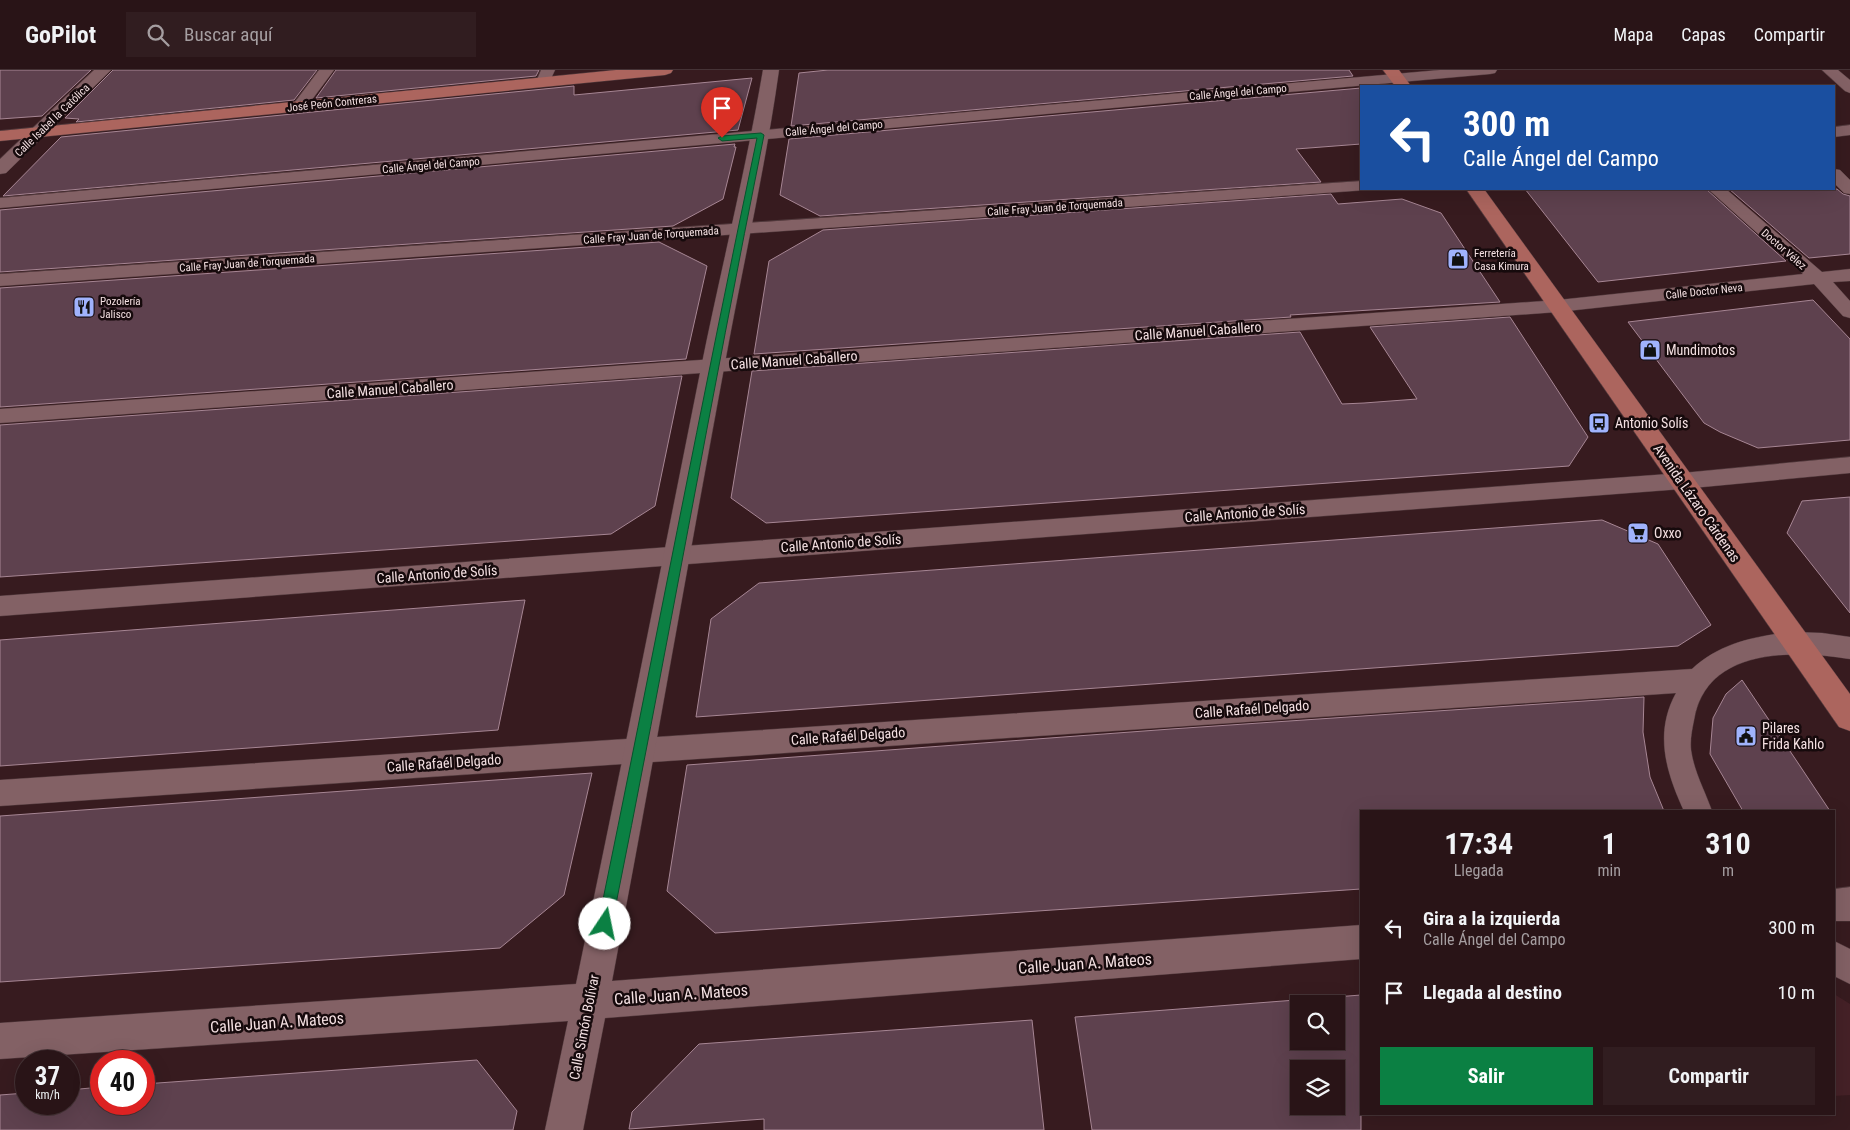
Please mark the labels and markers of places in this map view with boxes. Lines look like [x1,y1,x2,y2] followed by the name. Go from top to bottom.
[701,87,743,138] pin
[1446,247,1470,271] shop icon: Ferretería Casa Kimura
[1474,247,1529,273] place label: Ferretería Casa Kimura
[72,295,96,319] restaurant icon: Pozolería Jalisco
[100,295,141,321] place label: Pozolería Jalisco
[1638,338,1662,362] shop icon: Mundimotos
[1666,342,1735,358] place label: Mundimotos
[1587,411,1611,435] bus stop icon: Antonio Solís
[1615,415,1688,431] place label: Antonio Solís
[1626,521,1650,545] supermarket icon: Oxxo
[1654,525,1682,541] place label: Oxxo
[1762,720,1824,752] place label: Pilares Frida Kahlo
[1734,724,1758,748] public building icon: Pilares Frida Kahlo

